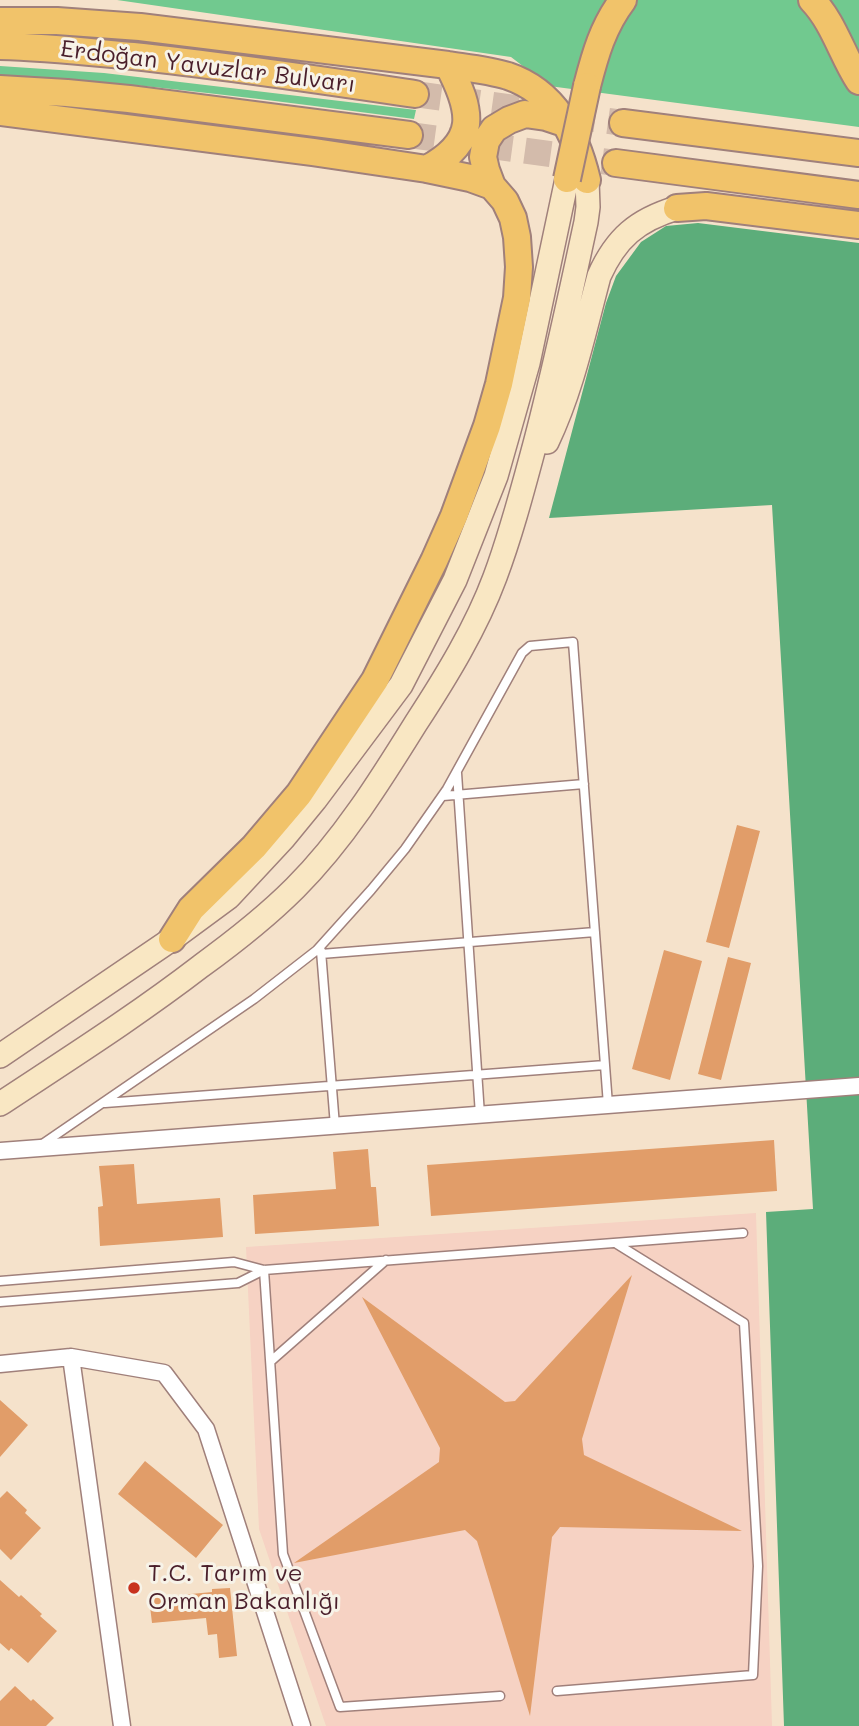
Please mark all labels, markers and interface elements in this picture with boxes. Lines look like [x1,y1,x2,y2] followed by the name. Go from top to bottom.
[59,35,357,99] street label: Erdoğan Yavuzlar Bulvarı
[148,1560,340,1616] place label: T.C. Tarım ve Orman Bakanlığı
[126,1580,142,1596] marker: T.C. Tarım ve Orman Bakanlığı

